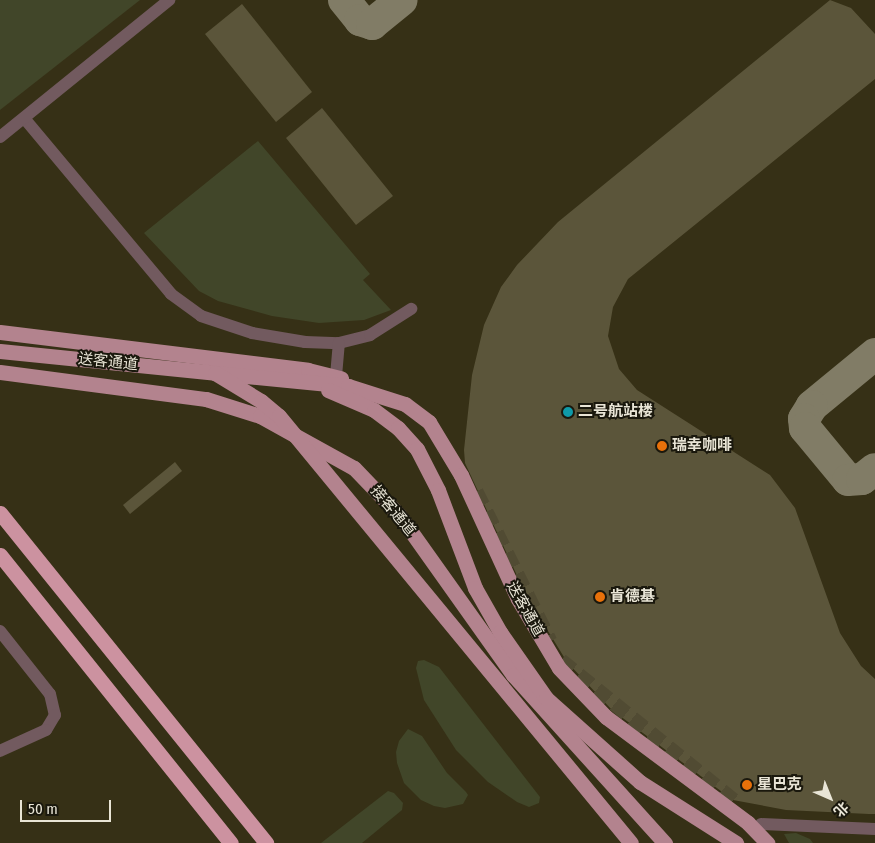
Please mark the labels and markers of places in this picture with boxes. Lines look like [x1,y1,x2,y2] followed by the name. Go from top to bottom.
[578,403,653,421] place label: 二号航站楼
[562,406,574,418] marker: 二号航站楼
[672,437,732,455] place label: 瑞幸咖啡
[656,440,668,452] marker: 瑞幸咖啡
[610,588,655,606] place label: 肯德基
[594,591,606,603] marker: 肯德基
[757,776,802,794] place label: 星巴克
[741,779,753,791] marker: 星巴克

